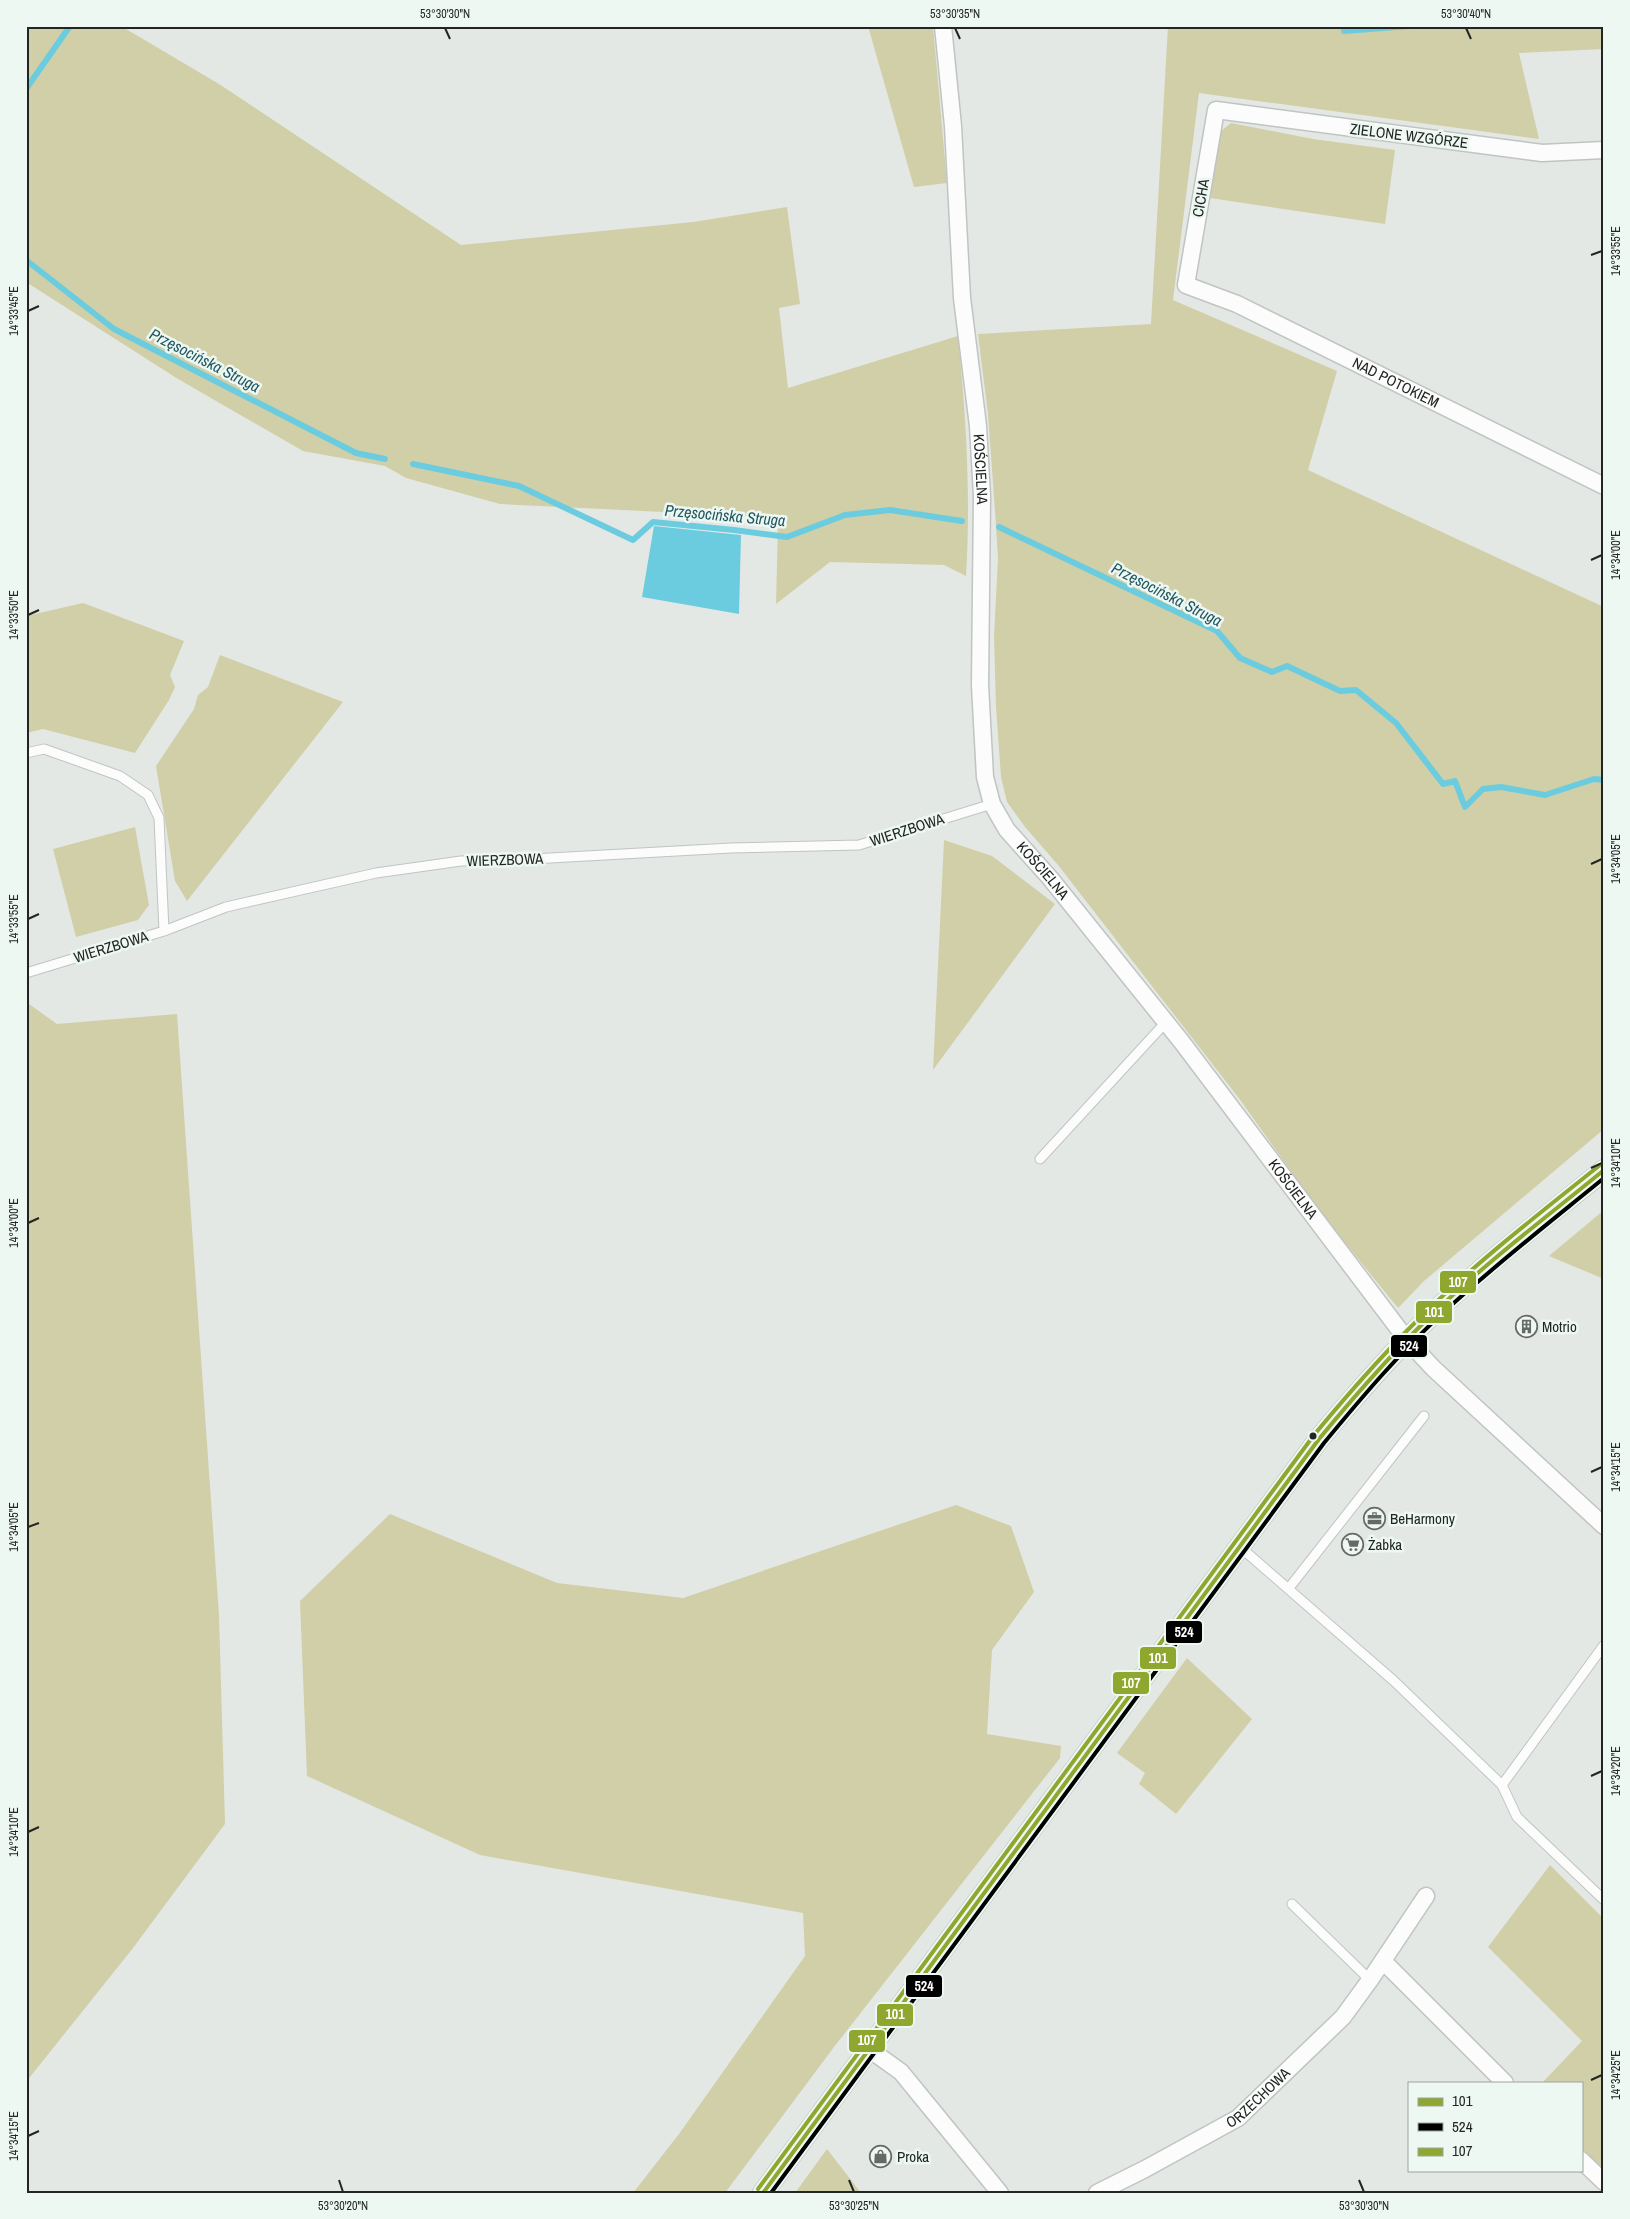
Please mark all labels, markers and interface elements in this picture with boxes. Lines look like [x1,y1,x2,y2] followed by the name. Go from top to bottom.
[420,6,470,22] text: 53°30'30"N
[930,6,980,22] text: 53°30'35"N
[1441,6,1491,22] text: 53°30'40"N
[1349,118,1469,153] street label: ZIELONE WZGÓRZE
[1187,176,1214,219] street label: CICHA
[1608,226,1624,276] text: 14°33'55"E
[6,286,22,336] text: 14°33'45"E
[146,323,264,397] water label: Przęsocińska Struga
[1349,352,1443,413] street label: NAD POTOKIEM
[968,433,993,505] street label: KOŚCIELNA
[664,499,786,531] water label: Przęsocińska Struga
[1608,530,1624,580] text: 14°34'00"E
[1108,557,1226,631] water label: Przęsocińska Struga
[6,590,22,640] text: 14°33'50"E
[867,807,947,851] street label: WIERZBOWA
[1608,834,1624,884] text: 14°34'05"E
[1012,837,1075,904] street label: KOŚCIELNA
[466,848,544,871] street label: WIERZBOWA
[6,894,22,944] text: 14°33'55"E
[71,925,151,968] street label: WIERZBOWA
[1608,1138,1624,1188] text: 14°34'10"E
[1264,1154,1323,1224] street label: KOŚCIELNA
[6,1198,22,1248] text: 14°34'00"E
[1439,1270,1477,1294] line badge: 107
[1448,1273,1468,1291] text: 107
[1415,1300,1453,1324] line badge: 101
[1424,1303,1444,1321] text: 101
[1514,1315,1538,1339] building icon: Motrio
[1542,1316,1577,1337] place label: Motrio
[1390,1334,1428,1358] line badge: 524
[1399,1337,1419,1355] text: 524
[1308,1431,1318,1441] unlabelled marker
[1608,1442,1624,1492] text: 14°34'15"E
[6,1502,22,1552] text: 14°34'05"E
[1362,1507,1386,1531] office icon: BeHarmony
[1390,1508,1456,1529] place label: BeHarmony
[1340,1533,1364,1557] supermarket icon: Żabka
[1368,1534,1402,1555] place label: Żabka
[1165,1620,1203,1644] line badge: 524
[1174,1623,1194,1641] text: 524
[1139,1646,1177,1670] line badge: 101
[1148,1649,1168,1667] text: 101
[1112,1671,1150,1695] line badge: 107
[1121,1674,1141,1692] text: 107
[1608,1746,1624,1796] text: 14°34'20"E
[6,1807,22,1857] text: 14°34'10"E
[905,1974,943,1998] line badge: 524
[914,1977,934,1995] text: 524
[876,2003,914,2027] line badge: 101
[885,2005,905,2023] text: 101
[848,2029,886,2053] line badge: 107
[857,2031,877,2049] text: 107
[1608,2050,1624,2100] text: 14°34'25"E
[1222,2062,1295,2133] street label: ORZECHOWA
[1408,2082,1582,2172] legend
[1452,2090,1473,2111] text: 101
[6,2111,22,2161] text: 14°34'15"E
[1452,2116,1473,2137] text: 524
[1452,2140,1473,2161] text: 107
[869,2145,893,2169] shop icon: Proka
[897,2146,929,2167] place label: Proka
[318,2198,368,2214] text: 53°30'20"N
[829,2198,879,2214] text: 53°30'25"N
[1339,2198,1389,2214] text: 53°30'30"N

